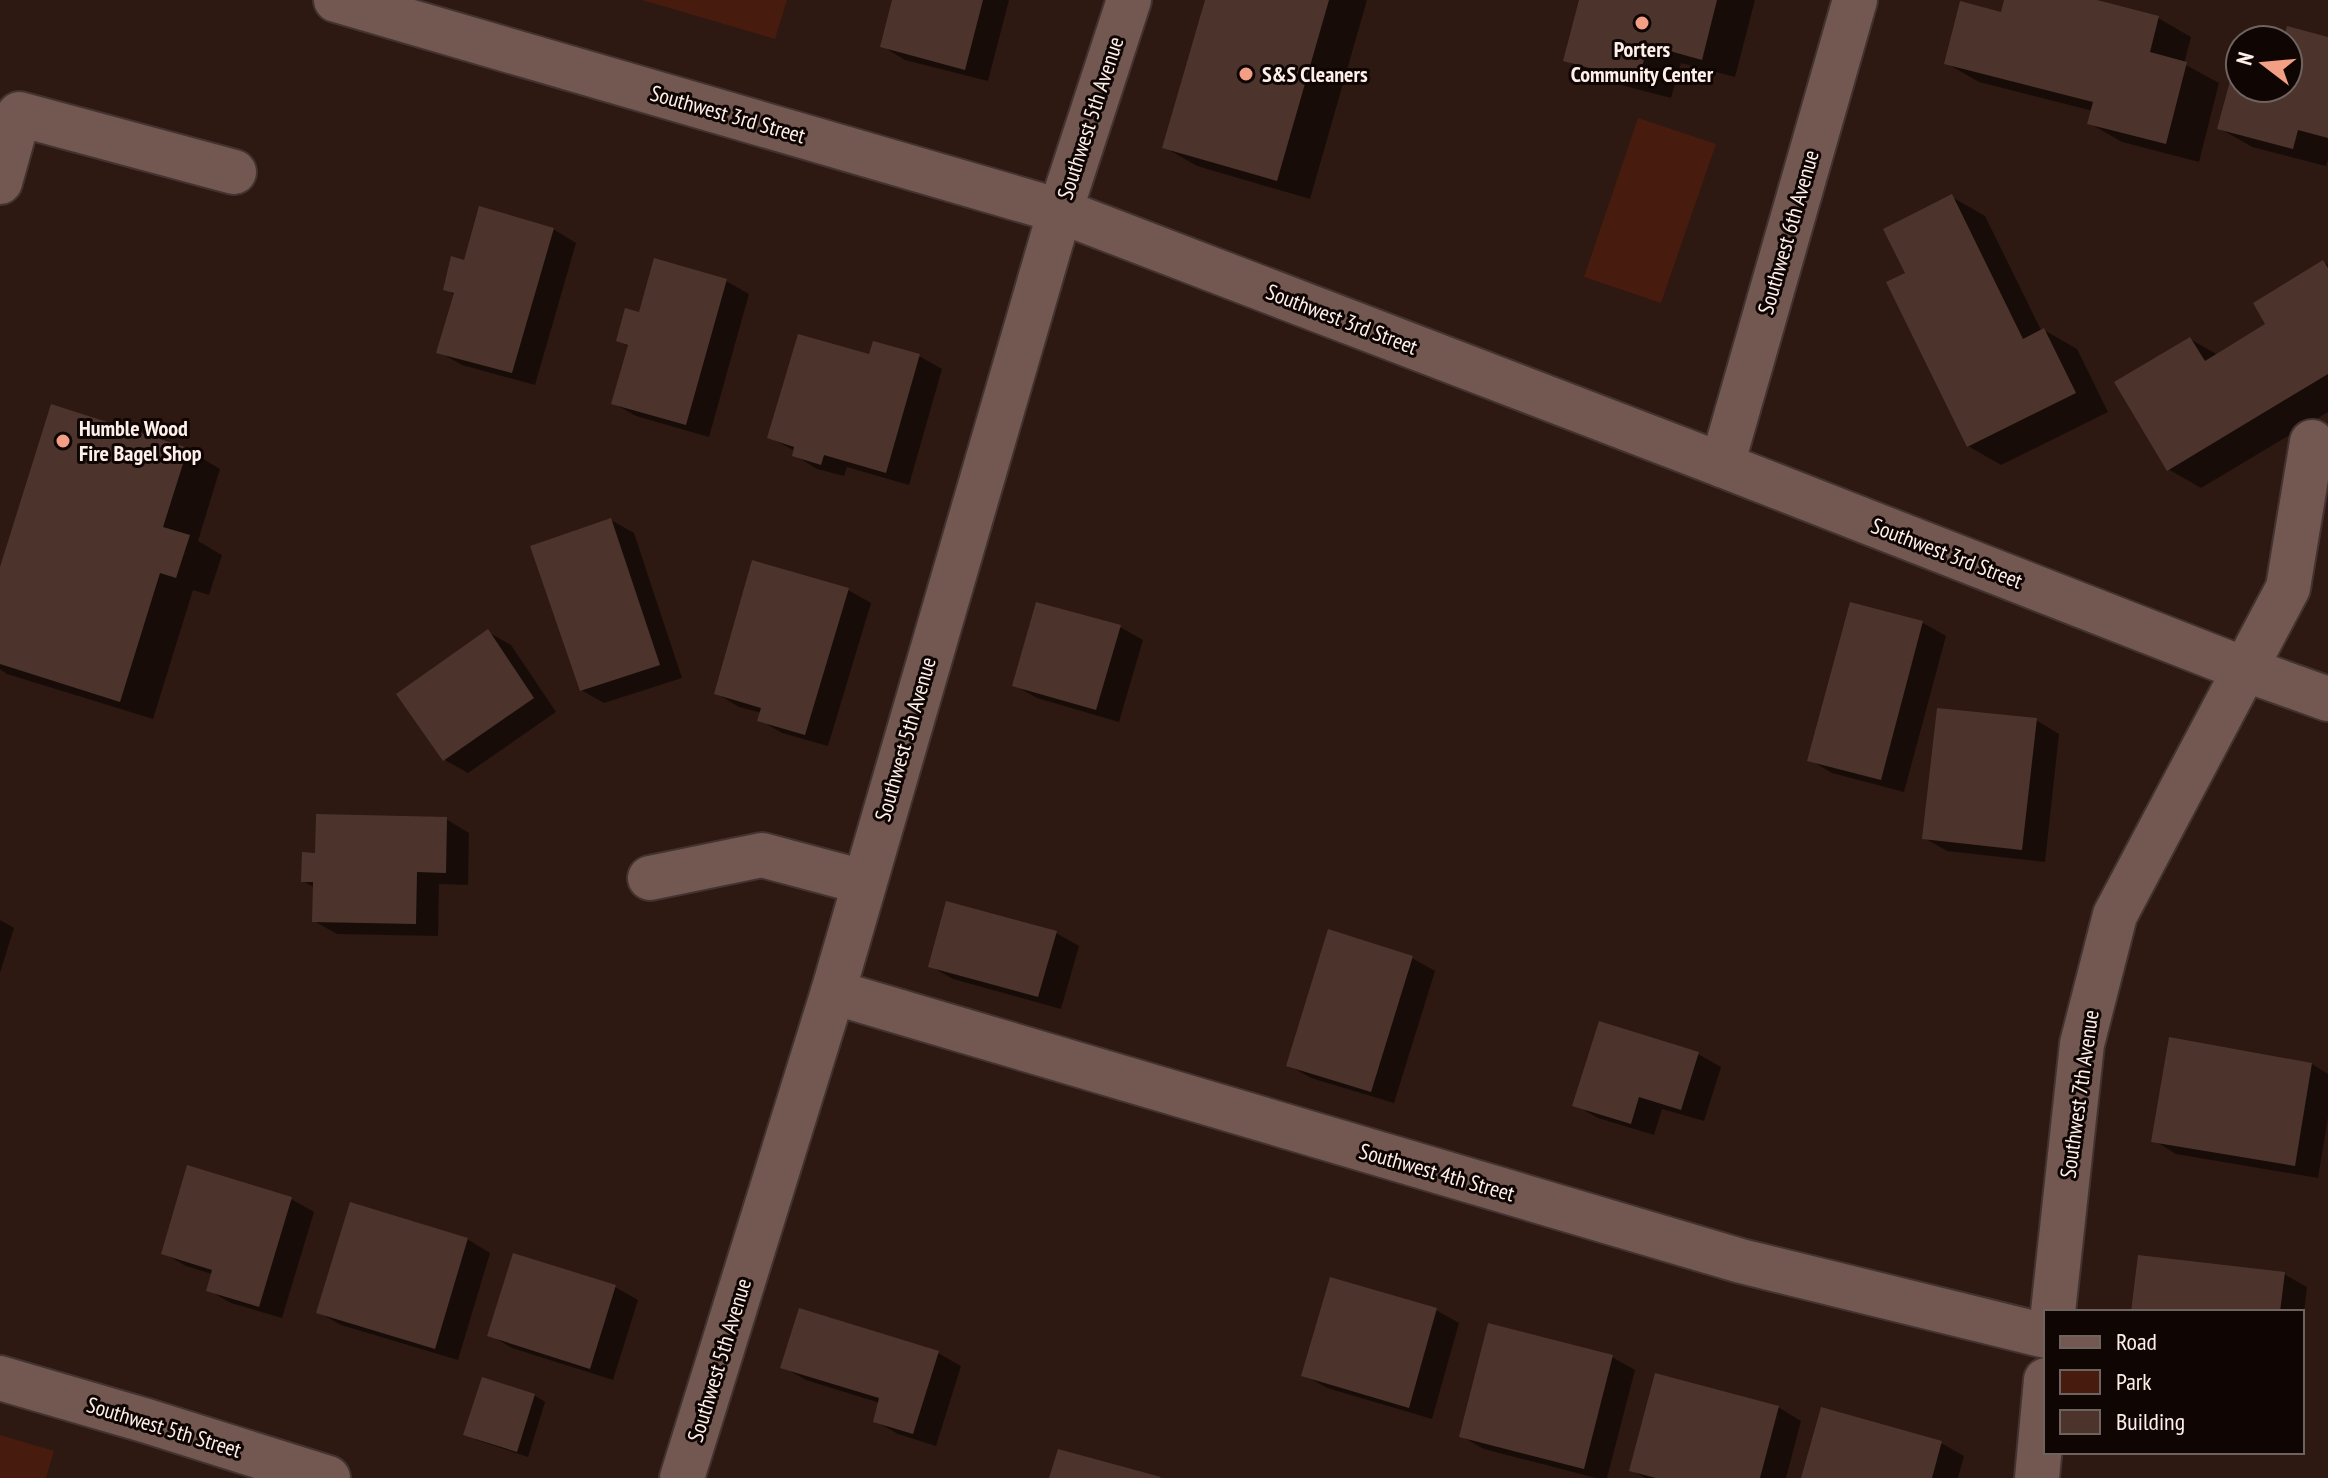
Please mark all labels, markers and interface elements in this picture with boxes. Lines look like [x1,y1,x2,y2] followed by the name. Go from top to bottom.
[1633,14,1651,32] marker: Porters Community Center
[2224,24,2304,104] north arrow
[1050,33,1130,203] street label: Southwest 5th Avenue
[1571,35,1714,88] place label: Porters Community Center
[2230,49,2260,68] text: N
[1262,60,1368,88] place label: S&S Cleaners
[1237,65,1255,83] marker: S&S Cleaners
[647,79,809,149] street label: Southwest 3rd Street
[1751,147,1825,317] street label: Southwest 6th Avenue
[1262,277,1422,361] street label: Southwest 3rd Street
[79,414,202,467] place label: Humble Wood Fire Bagel Shop
[54,432,72,450] marker: Humble Wood Fire Bagel Shop
[1867,511,2027,595] street label: Southwest 3rd Street
[868,654,942,824] street label: Southwest 5th Avenue
[2053,1008,2105,1180] street label: Southwest 7th Avenue
[1356,1136,1518,1208] street label: Southwest 4th Street
[681,1275,757,1445] street label: Southwest 5th Avenue
[2044,1310,2304,1454] legend
[2116,1326,2157,1357] text: Road
[2116,1366,2152,1397] text: Park
[83,1390,245,1464] street label: Southwest 5th Street
[2116,1406,2185,1437] text: Building

